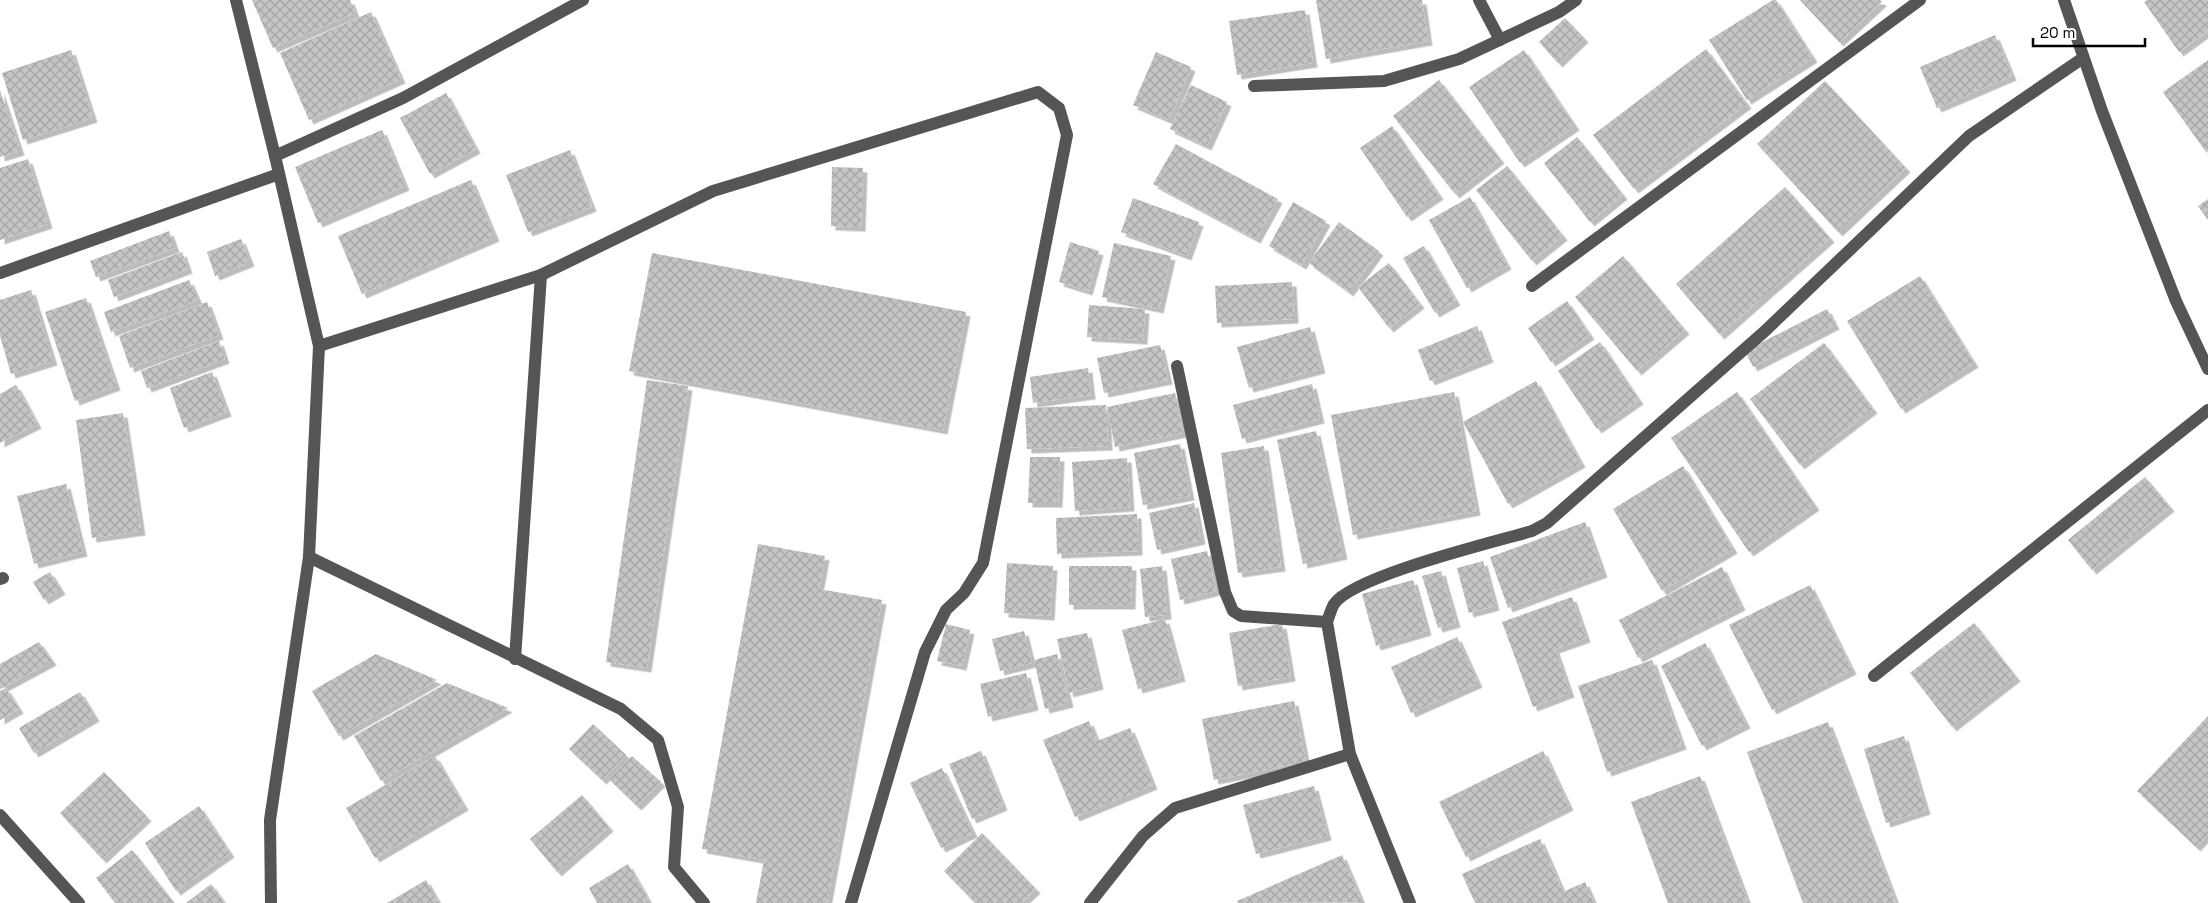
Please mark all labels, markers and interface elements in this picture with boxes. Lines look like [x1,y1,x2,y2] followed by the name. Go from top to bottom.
[2033,15,2146,47] scale bar
[2040,23,2075,42] text: 20 m

